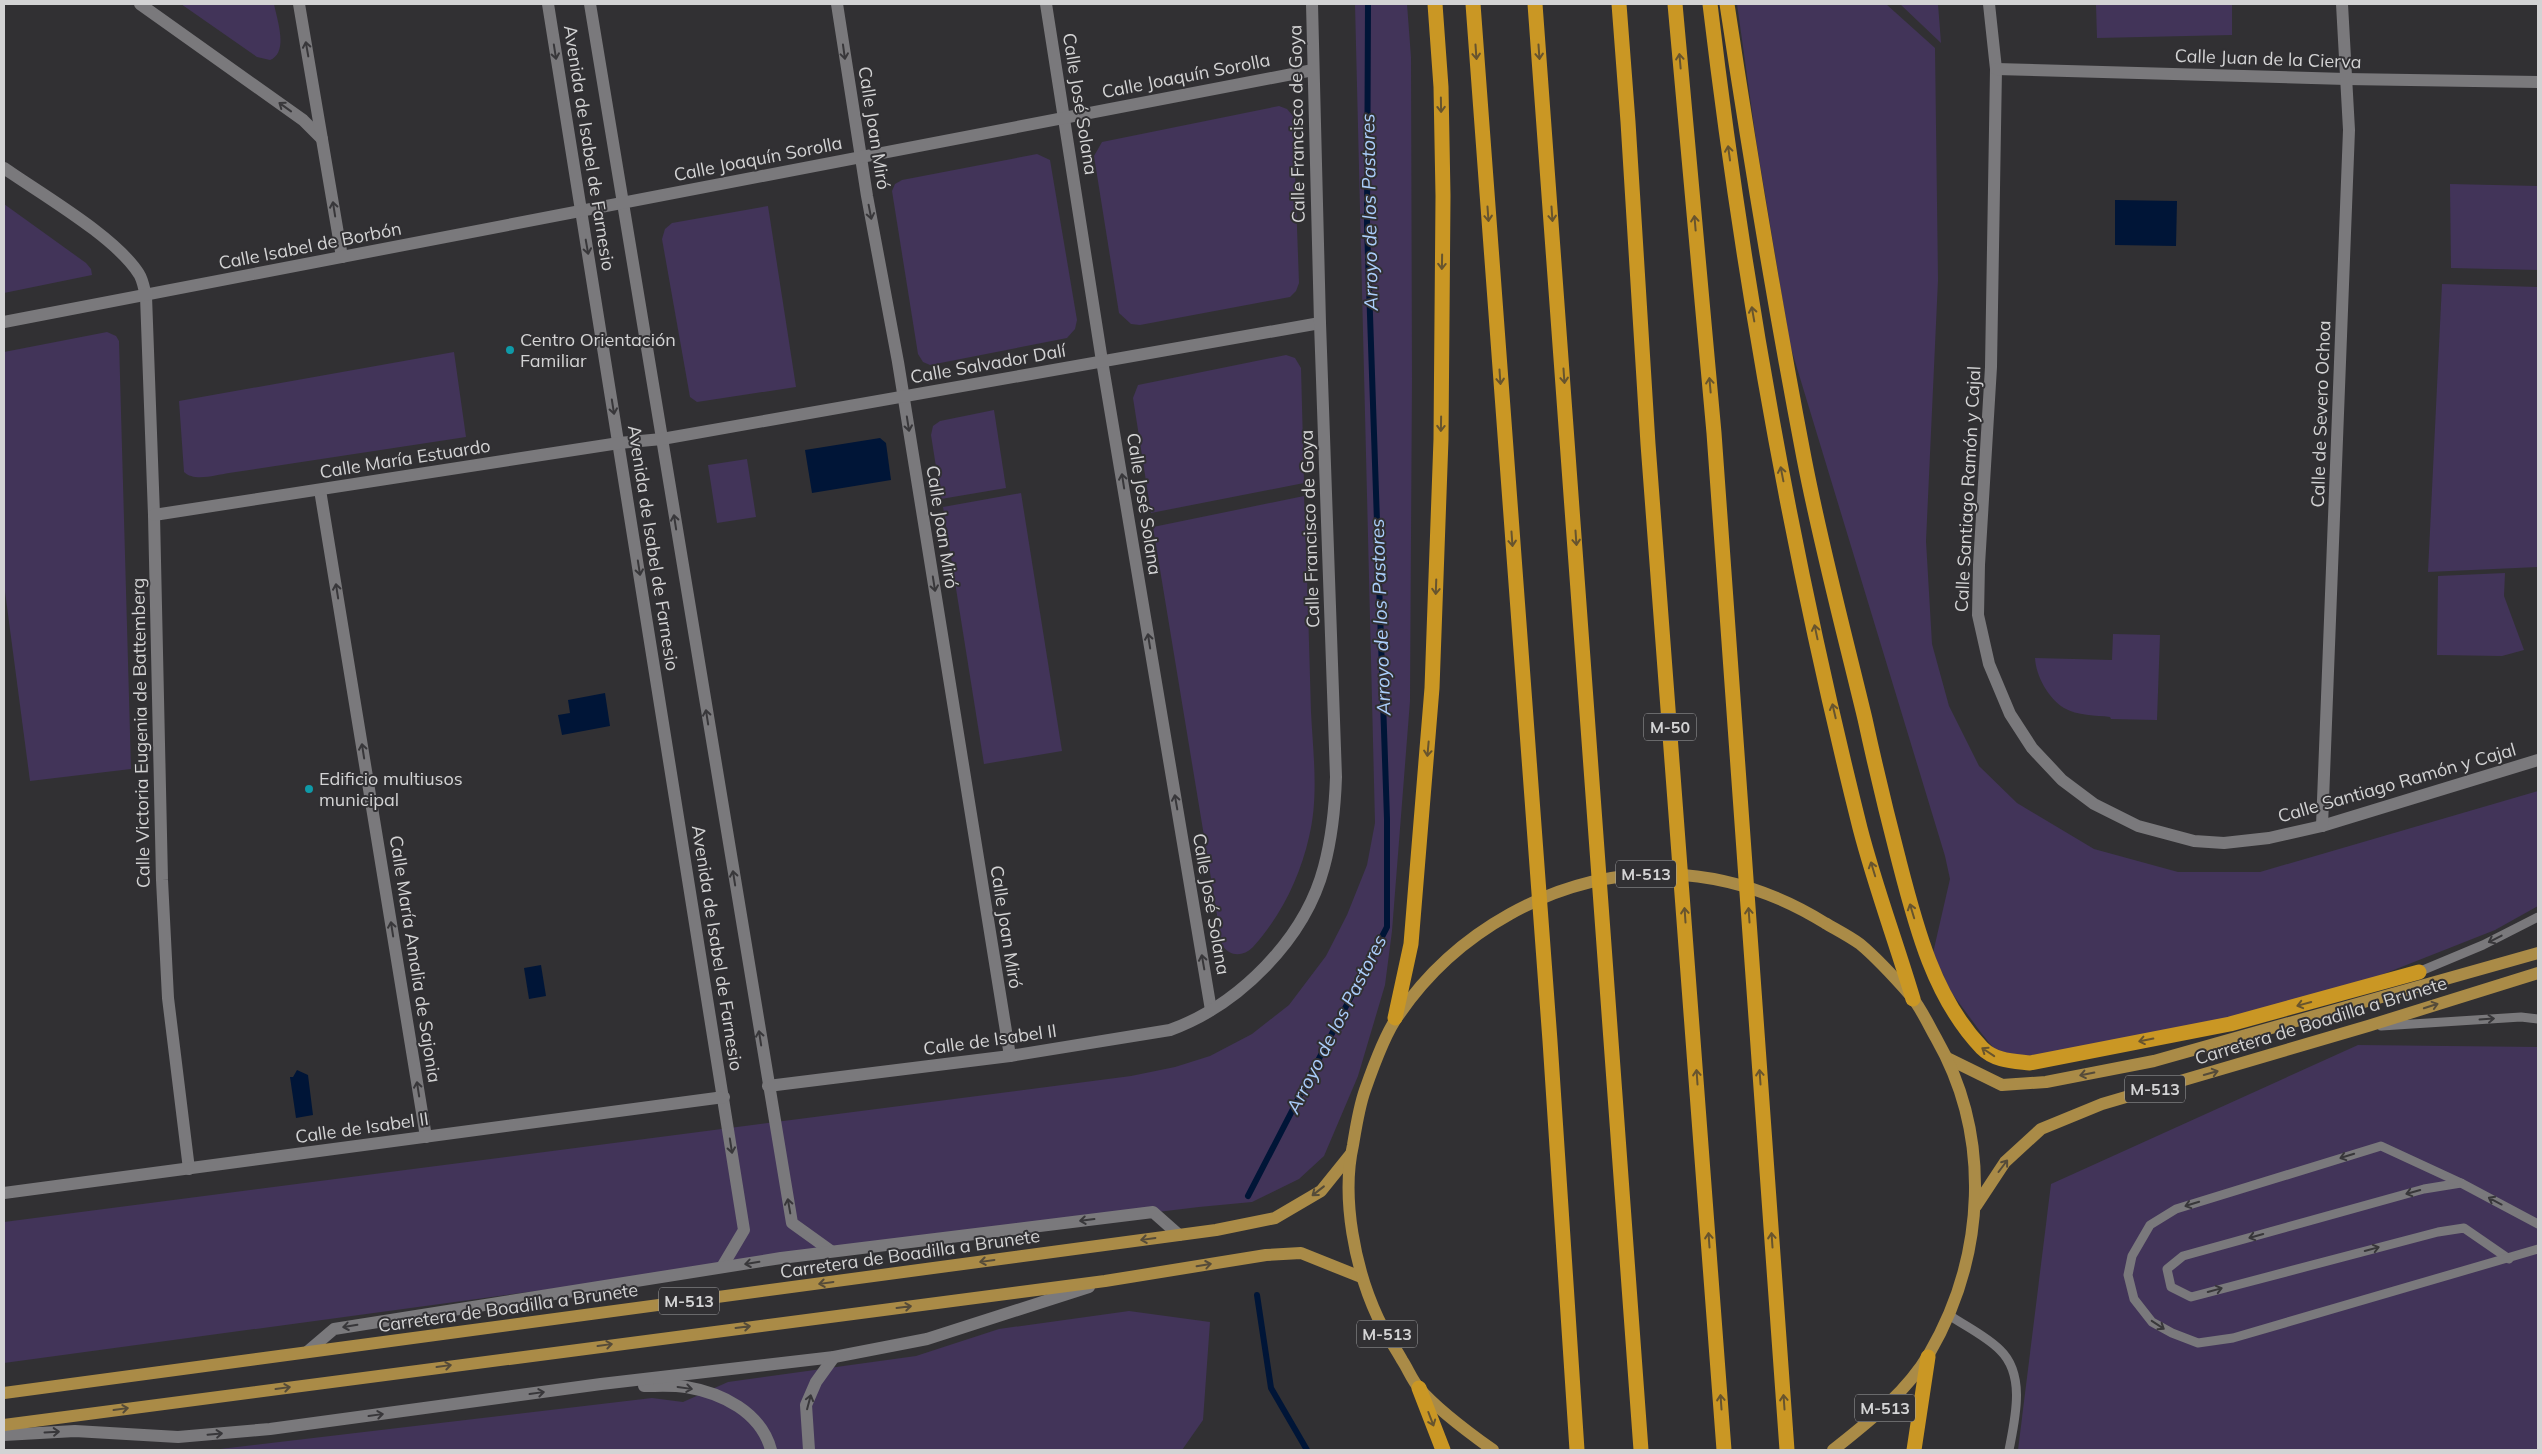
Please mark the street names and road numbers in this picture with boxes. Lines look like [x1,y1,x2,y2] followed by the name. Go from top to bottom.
[559,23,620,272] street label: Avenida de Isabel de Farnesio
[1283,25,1310,223] street label: Calle Francisco de Goya
[1058,31,1103,177] street label: Calle José Solana
[2174,44,2362,73] street label: Calle Juan de la Cierva
[1100,48,1272,103] street label: Calle Joaquín Sorolla
[853,65,896,191] street label: Calle Joan Miró
[672,131,844,186] street label: Calle Joaquín Sorolla
[217,216,403,275] street label: Calle Isabel de Borbón
[2306,320,2335,508] street label: Calle de Severo Ochoa
[908,338,1069,389] street label: Calle Salvador Dalí
[1950,365,1985,613] street label: Calle Santiago Ramón y Cajal
[623,423,684,672] street label: Avenida de Isabel de Farnesio
[1295,430,1324,628] street label: Calle Francisco de Goya
[1122,431,1167,577] street label: Calle José Solana
[318,434,492,483] street label: Calle María Estuardo
[921,464,964,590] street label: Calle Joan Miró
[126,578,155,888] street label: Calle Victoria Eugenia de Battemberg
[1644,714,1696,740] road number: M-50
[2275,737,2519,828] street label: Calle Santiago Ramón y Cajal
[687,823,748,1072] street label: Avenida de Isabel de Farnesio
[1188,831,1235,977] street label: Calle José Solana
[385,834,446,1084] street label: Calle María Amalia de Sajonia
[1616,861,1676,888] road number: M-513
[985,864,1028,990] street label: Calle Joan Miró
[2192,971,2450,1070] street label: Carretera de Boadilla a Brunete
[922,1019,1058,1060] street label: Calle de Isabel II
[2125,1076,2185,1102] road number: M-513
[294,1107,430,1148] street label: Calle de Isabel II
[778,1224,1041,1283] street label: Carretera de Boadilla a Brunete
[376,1278,639,1337] street label: Carretera de Boadilla a Brunete
[659,1288,719,1314] road number: M-513
[1357,1320,1417,1348] road number: M-513
[1855,1395,1915,1422] road number: M-513

